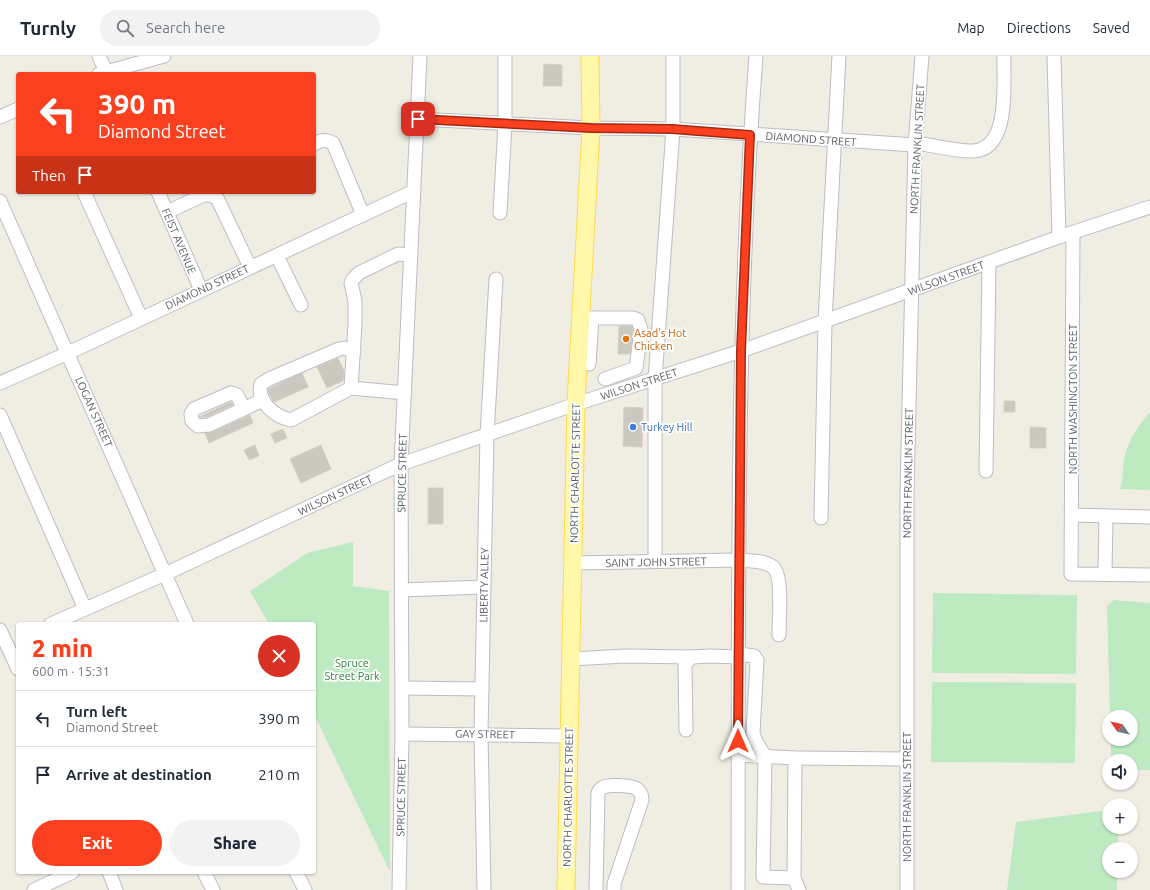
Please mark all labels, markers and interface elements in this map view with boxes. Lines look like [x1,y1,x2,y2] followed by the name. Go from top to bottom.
[100,10,380,46] search box
[20,17,76,39] text: Turnly
[114,17,136,39] icon: search
[146,19,225,36] text: Search here
[957,20,985,36] text: Map
[1007,20,1071,36] text: Directions
[1093,20,1130,36] text: Saved
[908,84,926,214] street label: NORTH FRANKLIN STREET
[32,88,84,140] icon: left
[98,88,176,119] text: 390 m
[401,102,435,136] pin
[407,108,429,130] icon: arrive
[98,121,226,141] text: Diamond Street
[765,130,857,148] street label: DIAMOND STREET
[74,164,96,186] icon: arrive
[32,167,66,184] text: Then
[160,206,198,276] street label: FEIST AVENUE
[906,259,986,297] street label: WILSON STREET
[163,262,251,312] street label: DIAMOND STREET
[1067,324,1079,474] street label: NORTH WASHINGTON STREET
[634,327,687,352] place label: Asad's Hot Chicken
[621,334,631,344] marker: Asad's Hot Chicken
[599,366,679,402] street label: WILSON STREET
[73,375,115,449] street label: LOGAN STREET
[568,403,582,543] street label: NORTH CHARLOTTE STREET
[901,408,915,538] street label: NORTH FRANKLIN STREET
[641,421,693,433] place label: Turkey Hill
[628,422,638,432] marker: Turkey Hill
[395,433,409,513] street label: SPRUCE STREET
[296,473,374,517] street label: WILSON STREET
[477,547,491,622] street label: LIBERTY ALLEY
[605,555,707,569] street label: SAINT JOHN STREET
[32,635,93,662] text: 2 min
[258,635,300,677] button: close
[324,657,380,682] park label: Spruce Street Park
[32,664,110,678] text: 600 m · 15:31
[66,703,127,720] text: Turn left
[32,708,54,730] icon: left
[258,710,300,727] text: 390 m
[1102,710,1138,746] north arrow
[1102,710,1138,878] map controls
[66,720,158,734] text: Diamond Street
[717,720,759,762] position arrow
[455,727,515,741] street label: GAY STREET
[561,727,575,867] street label: NORTH CHARLOTTE STREET
[901,732,913,862] street label: NORTH FRANKLIN STREET
[1102,754,1138,790] button: sound
[394,757,408,837] street label: SPRUCE STREET
[32,764,54,786] icon: arrive
[66,766,212,783] text: Arrive at destination
[258,766,300,783] text: 210 m
[1102,798,1138,834] button: +
[32,820,162,866] button: Exit
[170,820,300,866] button: Share
[1102,842,1138,878] button: −

